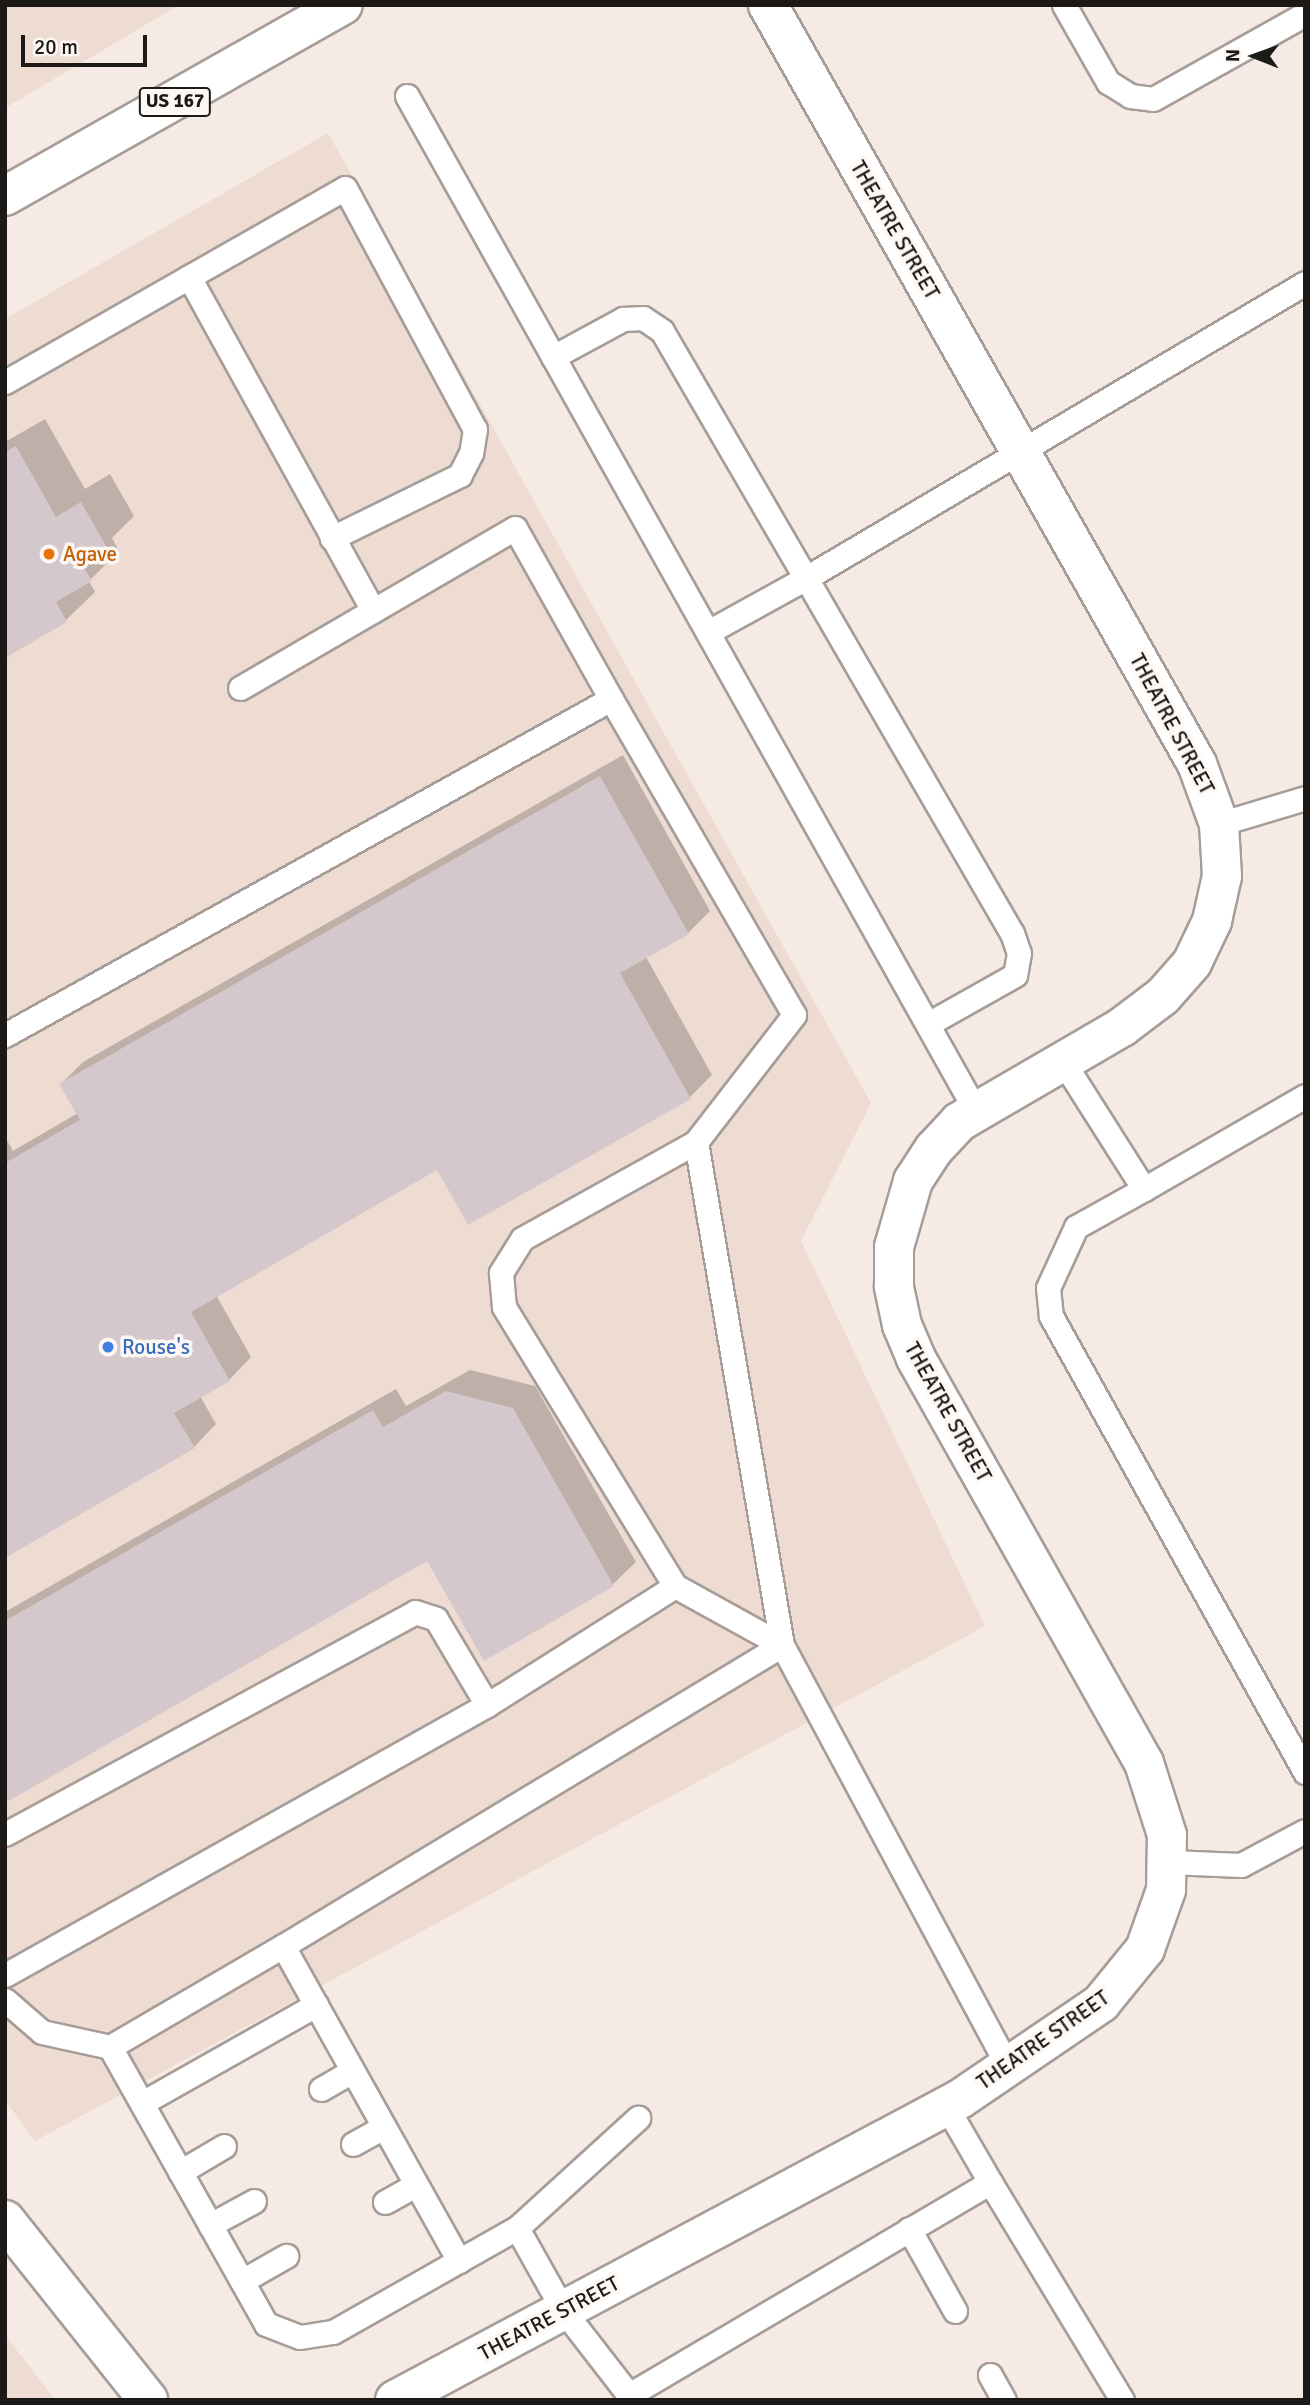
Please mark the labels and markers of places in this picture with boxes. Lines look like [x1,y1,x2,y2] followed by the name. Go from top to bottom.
[63,541,117,567] place label: Agave
[41,546,57,562] marker: Agave
[122,1334,190,1360] place label: Rouse's
[100,1339,116,1355] marker: Rouse's

